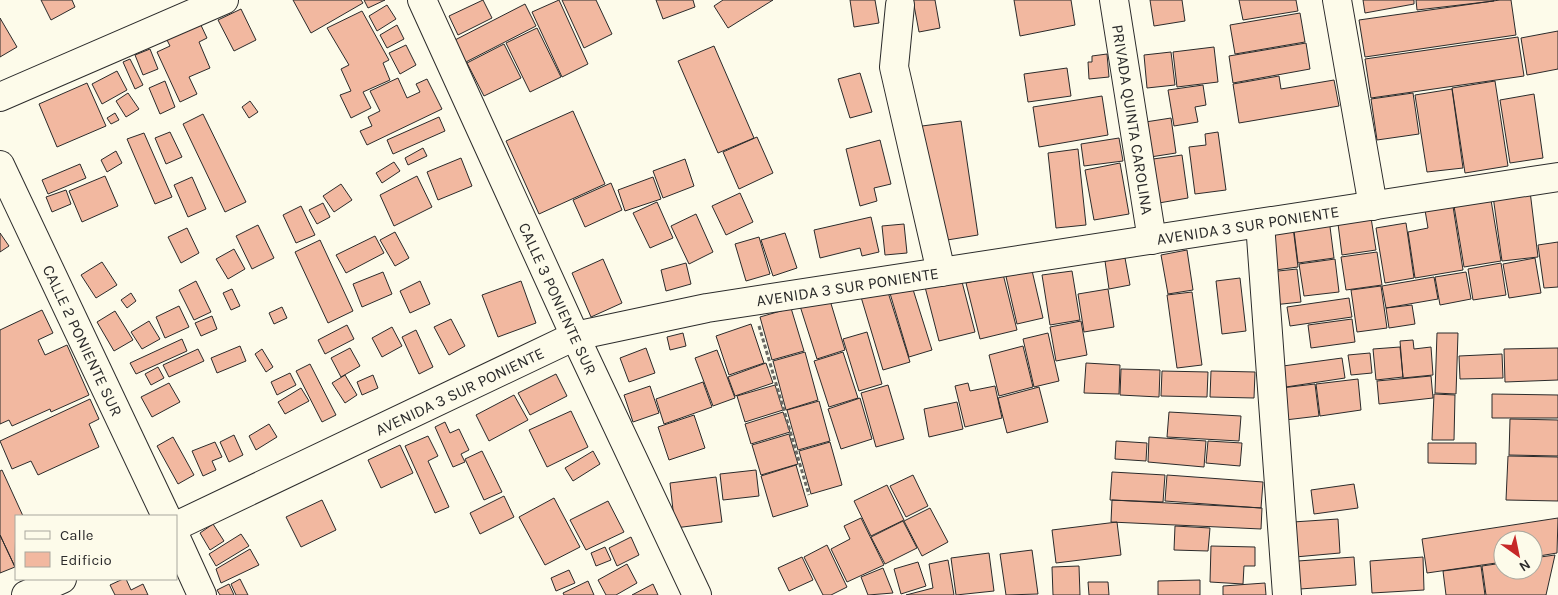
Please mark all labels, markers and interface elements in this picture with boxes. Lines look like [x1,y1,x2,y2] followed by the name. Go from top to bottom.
[1108,23,1157,216] street label: PRIVADA QUINTA CAROLINA
[1155,202,1340,249] street label: AVENIDA 3 SUR PONIENTE
[515,220,601,378] street label: CALLE 3 PONIENTE SUR
[39,262,126,419] street label: CALLE 2 PONIENTE SUR
[755,263,940,310] street label: AVENIDA 3 SUR PONIENTE
[372,343,547,440] street label: AVENIDA 3 SUR PONIENTE
[15,515,178,580] legend
[60,526,94,544] text: Calle
[1493,530,1543,580] north arrow
[60,551,112,569] text: Edificio
[1516,556,1534,575] text: N

